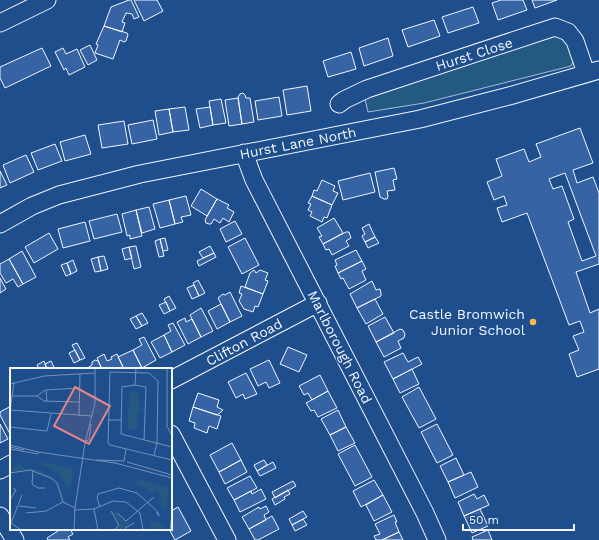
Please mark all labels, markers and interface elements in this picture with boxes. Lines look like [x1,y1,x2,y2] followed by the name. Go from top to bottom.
[433,34,515,74] street label: Hurst Close
[238,124,358,162] street label: Hurst Lane North
[305,288,375,406] street label: Marlborough Road
[409,306,526,338] place label: Castle Bromwich Junior School
[203,315,285,369] street label: Clifton Road
[528,317,538,327] marker: Castle Bromwich Junior School
[10,368,172,530] inset map
[463,506,574,532] scale bar
[469,513,499,527] text: 50 m

